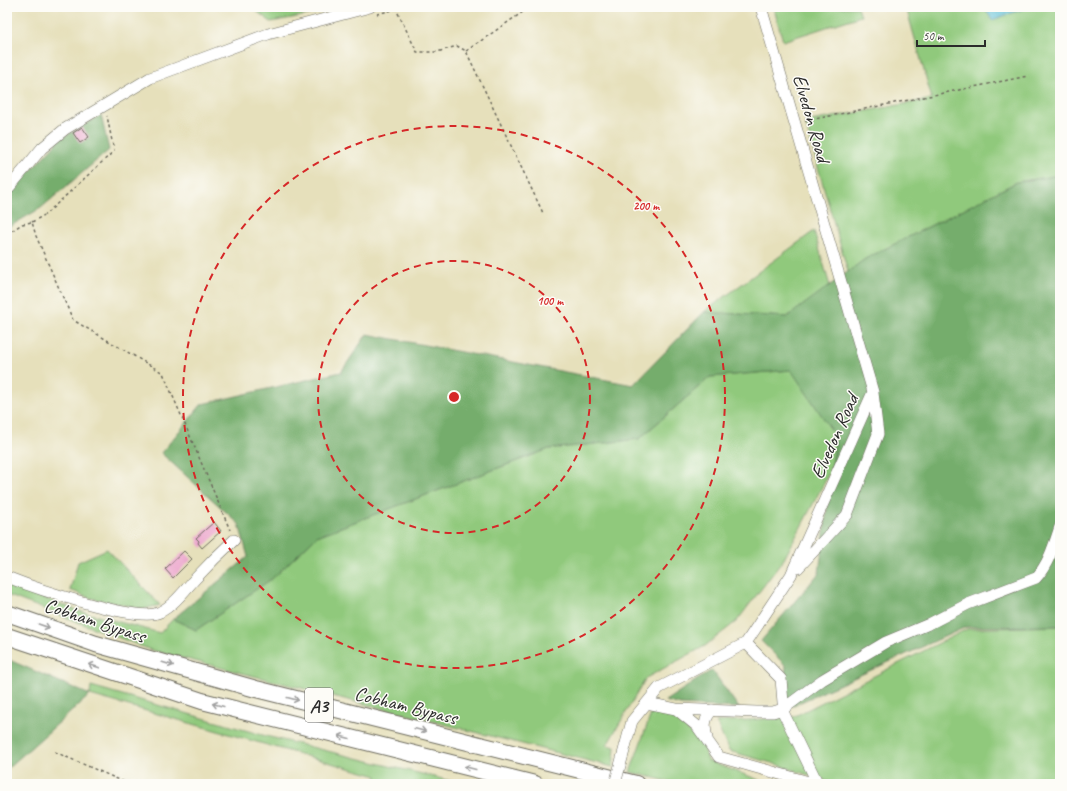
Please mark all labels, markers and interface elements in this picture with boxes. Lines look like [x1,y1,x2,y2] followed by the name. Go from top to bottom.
[917,22,985,48] scale bar
[923,28,945,44] text: 50 m
[787,71,837,168] street label: Elvedon Road
[633,198,660,214] text: 200 m
[537,293,564,309] text: 100 m
[805,387,865,482] street label: Elvedon Road
[447,390,461,404] centre of rings
[41,592,151,649] street label: Cobham Bypass
[37,623,50,630] one-way arrow
[88,661,100,669] one-way arrow
[161,661,174,669] one-way arrow
[352,681,462,731] street label: Cobham Bypass
[305,688,333,722] road number: A3
[287,695,300,703] one-way arrow
[212,701,225,708] one-way arrow
[413,727,426,734] one-way arrow
[338,733,351,740] one-way arrow
[464,764,477,771] one-way arrow

